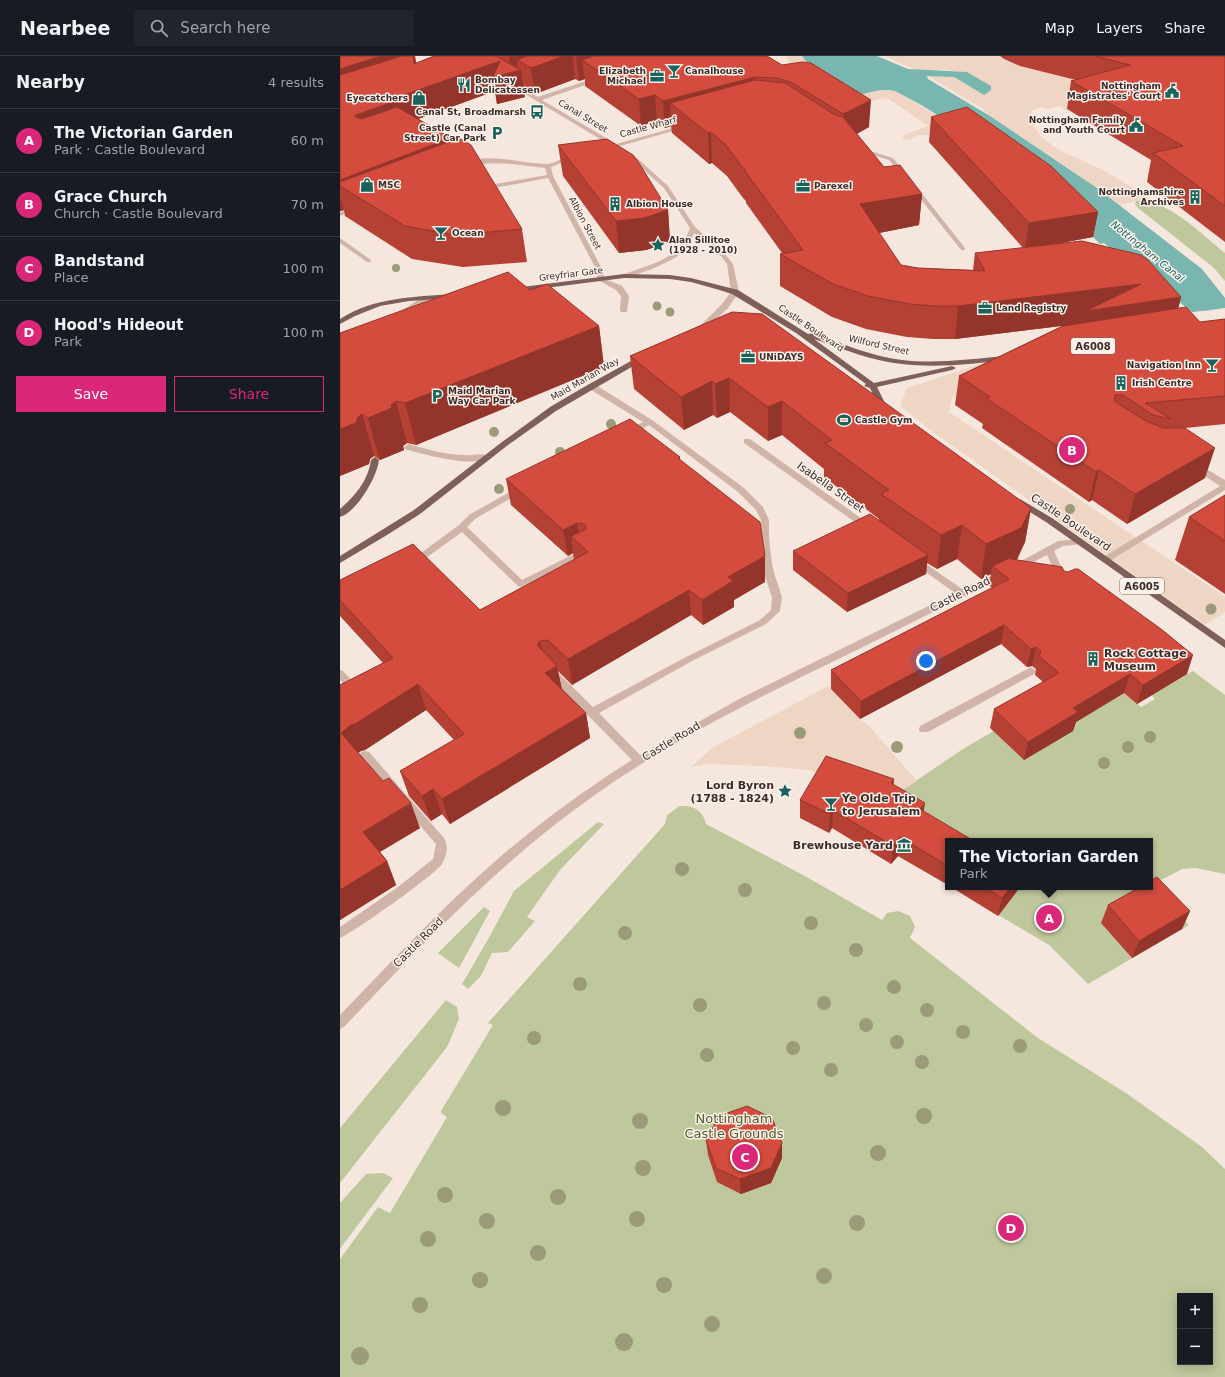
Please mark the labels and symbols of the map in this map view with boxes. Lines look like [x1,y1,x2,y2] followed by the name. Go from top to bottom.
[666,63,682,79] bar icon: Canalhouse
[599,66,646,86] place label: Elizabeth Michael
[685,66,744,76] place label: Canalhouse
[649,68,665,84] office icon: Elizabeth Michael
[475,75,540,95] place label: Bombay Delicatessen
[456,77,472,93] restaurant icon: Bombay Delicatessen
[1067,81,1162,101] place label: Nottingham Magistrates' Court
[1164,83,1180,99] public building icon: Nottingham Magistrates' Court
[411,90,427,106] shop icon: Eyecatchers
[347,93,408,103] place label: Eyecatchers
[557,97,610,135] street label: Canal Street
[529,104,545,120] bus stop icon: Canal St, Broadmarsh
[416,107,526,117] place label: Canal St, Broadmarsh
[619,114,678,139] street label: Castle Wharf
[1029,115,1126,135] place label: Nottingham Family and Youth Court
[1128,117,1144,133] public building icon: Nottingham Family and Youth Court
[404,123,487,143] place label: Castle (Canal Street) Car Park
[489,125,505,141] parking icon: Castle (Canal Street) Car Park
[359,177,375,193] shop icon: MSC
[795,178,811,194] office icon: Parexel
[378,180,400,190] place label: MSC
[814,181,852,191] place label: Parexel
[1098,187,1184,207] place label: Nottinghamshire Archives
[1187,189,1203,205] building icon: Nottinghamshire Archives
[567,195,603,251] street label: Albion Street
[607,196,623,212] building icon: Albion House
[626,199,693,209] place label: Albion House
[1109,219,1187,284] water label: Nottingham Canal
[433,225,449,241] bar icon: Ocean
[452,228,484,238] place label: Ocean
[669,235,737,255] place label: Alan Sillitoe (1928 - 2010)
[650,237,666,253] place icon: Alan Sillitoe (1928 - 2010)
[538,265,604,283] street label: Greyfriar Gate
[977,300,993,316] office icon: Land Registry
[777,302,845,354] street label: Castle Boulevard
[996,303,1066,313] place label: Land Registry
[848,333,911,357] street label: Wilford Street
[1071,338,1115,354] road number: A6008
[740,349,756,365] office icon: UNiDAYS
[759,352,804,362] place label: UNiDAYS
[549,355,621,403] street label: Maid Marian Way
[1204,357,1220,373] bar icon: Navigation Inn
[1127,360,1201,370] place label: Navigation Inn
[1113,375,1129,391] building icon: Irish Centre
[1132,378,1192,388] place label: Irish Centre
[448,386,517,406] place label: Maid Marian Way Car Park
[429,388,445,404] parking icon: Maid Marian Way Car Park
[836,412,852,428] sports icon: Castle Gym
[855,415,912,425] place label: Castle Gym
[1059,435,1085,465] pin: B
[795,459,867,516] street label: Isabella Street
[1028,491,1113,554] street label: Castle Boulevard
[928,574,992,615] street label: Castle Road
[1120,578,1164,594] road number: A6005
[1104,647,1187,673] place label: Rock Cottage Museum
[916,651,936,671] your location
[1085,651,1101,667] building icon: Rock Cottage Museum
[640,719,703,764] street label: Castle Road
[690,779,774,805] place label: Lord Byron (1788 - 1824)
[777,783,793,799] place icon: Lord Byron (1788 - 1824)
[841,792,920,818] place label: Ye Olde Trip to Jerusalem
[823,796,839,812] bar icon: Ye Olde Trip to Jerusalem
[896,837,912,853] museum icon: Brewhouse Yard
[793,839,893,852] place label: Brewhouse Yard
[1036,903,1062,933] pin: A
[391,915,446,970] street label: Castle Road
[684,1111,784,1141] park label: Nottingham Castle Grounds
[732,1142,758,1172] pin: C
[998,1213,1024,1243] pin: D

